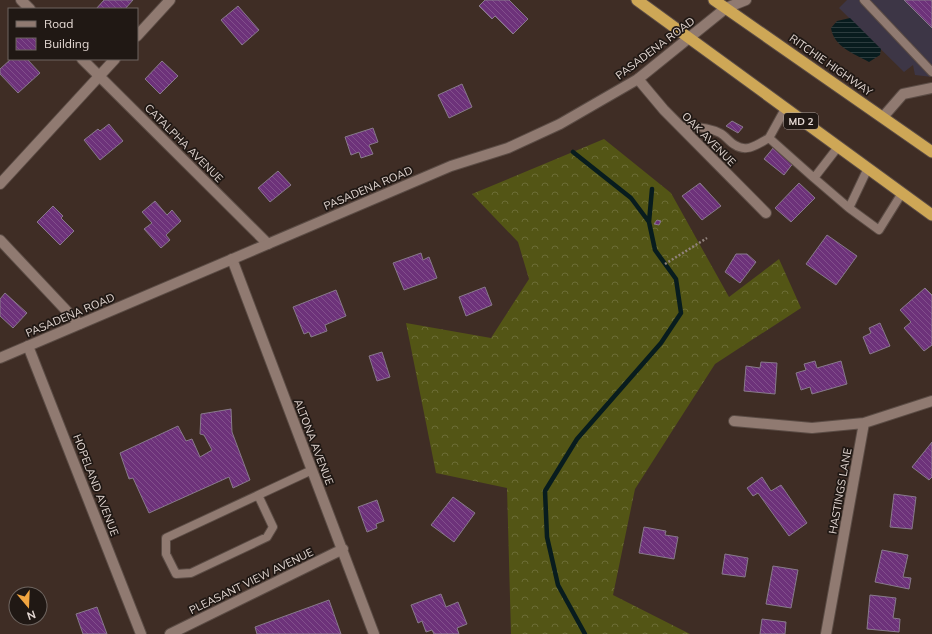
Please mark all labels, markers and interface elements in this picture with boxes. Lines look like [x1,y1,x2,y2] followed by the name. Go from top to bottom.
[8,8,138,60] legend
[613,14,697,82] street label: PASADENA ROAD
[44,16,73,31] text: Road
[787,31,875,99] street label: RITCHIE HIGHWAY
[44,36,89,51] text: Building
[142,101,226,185] street label: CATALPHA AVENUE
[679,109,739,169] street label: OAK AVENUE
[784,113,818,129] road number: MD 2
[321,163,415,213] street label: PASADENA ROAD
[23,290,117,340] street label: PASADENA ROAD
[291,397,337,487] street label: ALTONA AVENUE
[70,432,122,538] street label: HOPELAND AVENUE
[826,447,854,535] street label: HASTINGS LANE
[187,545,315,617] street label: PLEASANT VIEW AVENUE
[8,586,48,626] north arrow
[25,607,37,623] text: N

